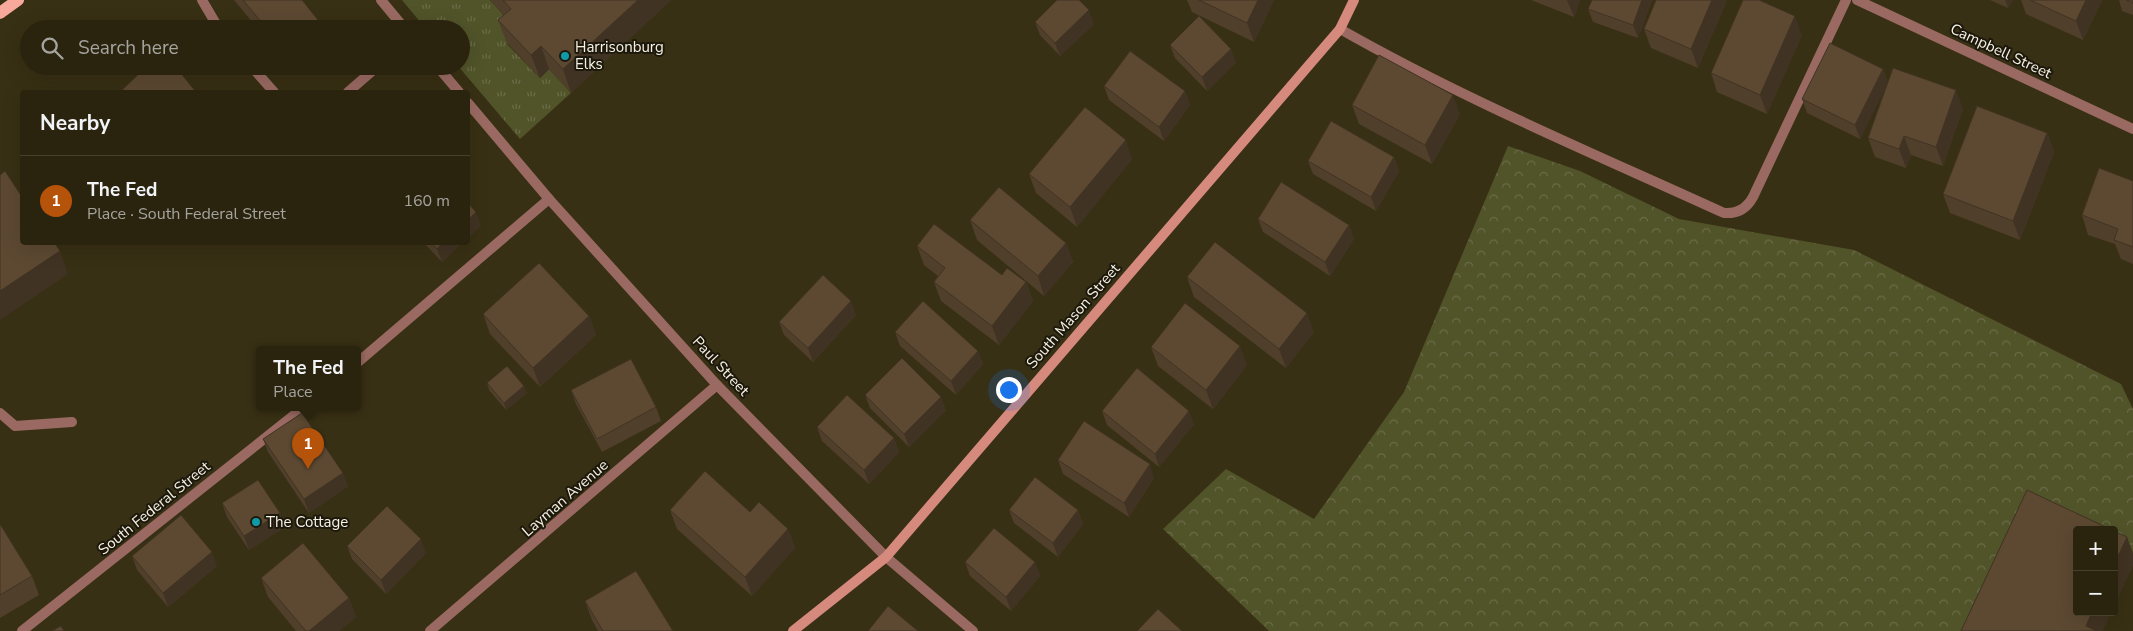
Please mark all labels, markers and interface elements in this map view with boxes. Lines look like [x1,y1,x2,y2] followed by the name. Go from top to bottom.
[1947,19,2056,84] street label: Campbell Street
[20,20,470,75] search box
[38,34,66,62] icon: search
[78,35,179,61] text: Search here
[575,37,664,74] place label: Harrisonburg Elks
[559,50,571,62] marker: Harrisonburg Elks
[40,109,110,137] text: Nearby
[87,177,157,203] text: The Fed
[51,190,61,212] text: 1
[403,190,450,212] text: 160 m
[87,203,286,225] text: Place · South Federal Street
[1022,259,1125,373] street label: South Mason Street
[688,332,754,401] street label: Paul Street
[256,346,361,411] popup
[273,355,344,381] text: The Fed
[996,377,1022,403] your location
[273,381,312,403] text: Place
[292,428,324,469] pin: 1
[518,455,612,541] street label: Layman Avenue
[94,456,215,559] street label: South Federal Street
[266,512,348,532] place label: The Cottage
[250,516,262,528] marker: The Cottage
[2073,526,2118,616] map controls
[2073,526,2118,571] button: +
[2073,571,2118,616] button: −

